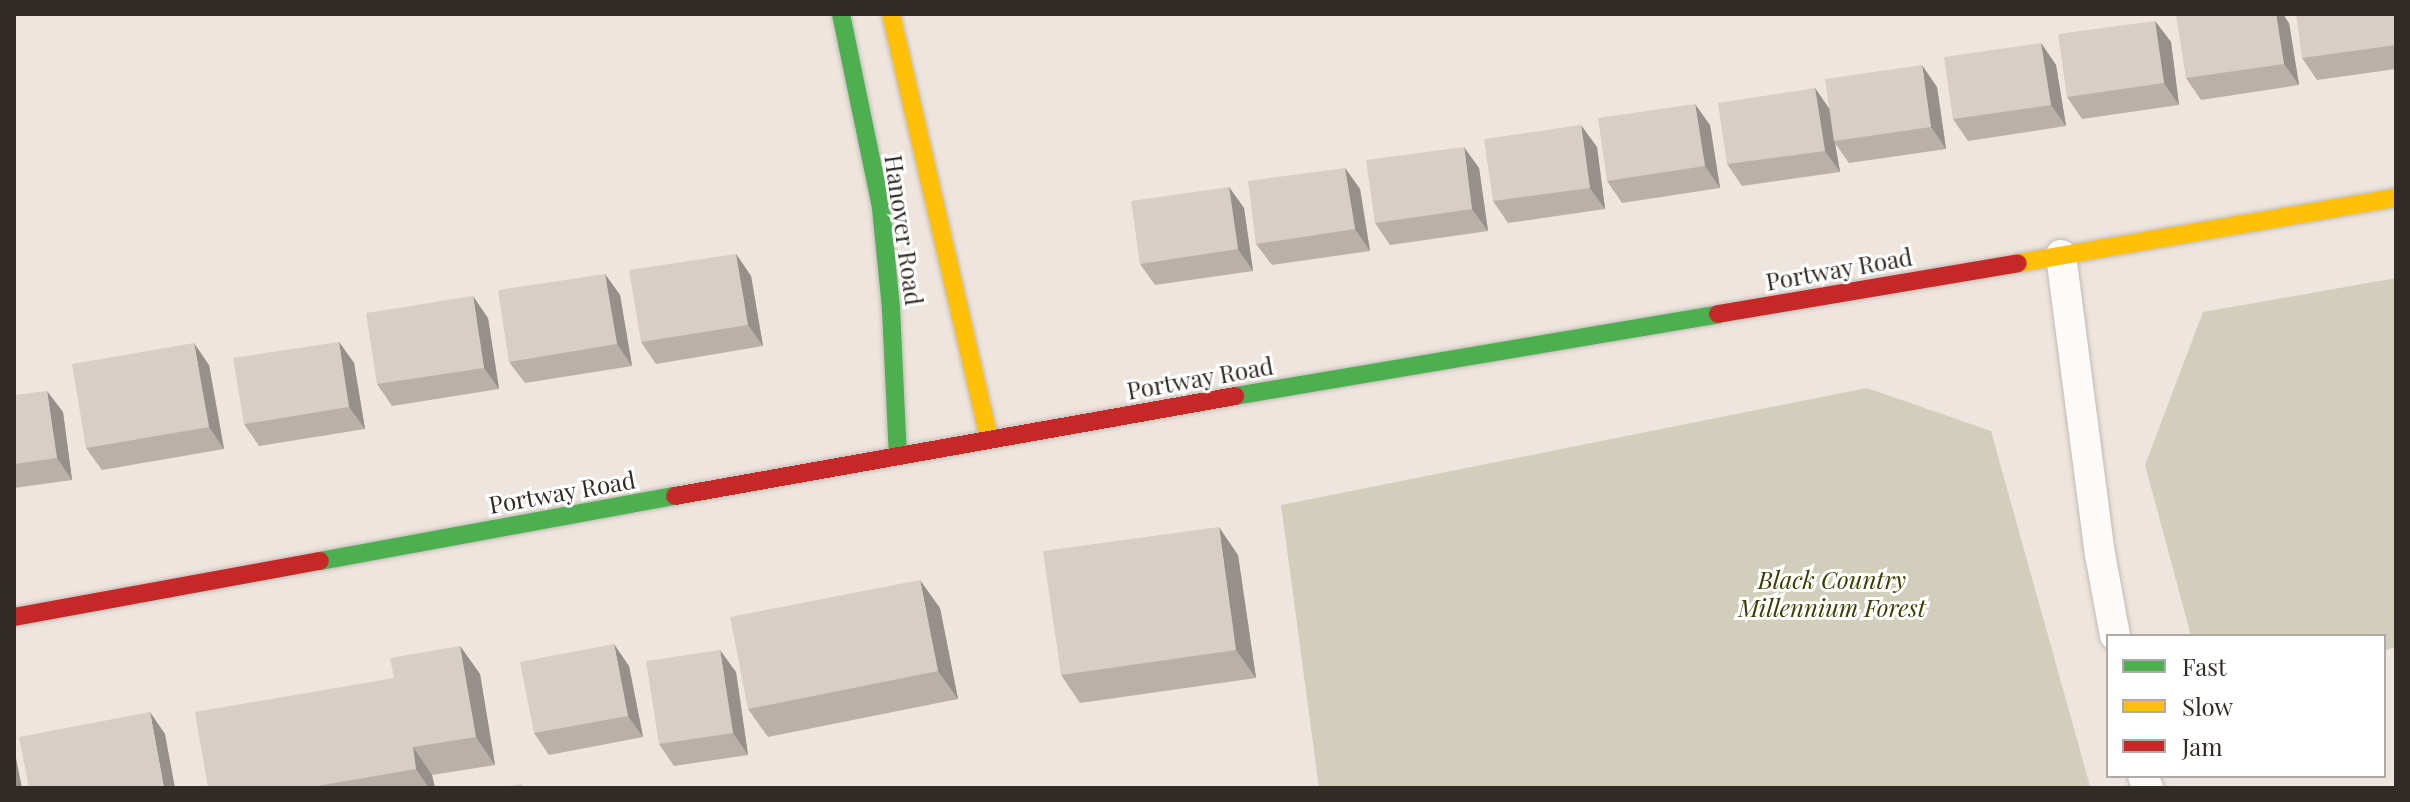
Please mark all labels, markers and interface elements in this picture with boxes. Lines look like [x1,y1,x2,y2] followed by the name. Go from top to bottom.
[879,153,929,307] street label: Hanover Road
[1763,242,1915,296] street label: Portway Road
[1124,351,1276,405] street label: Portway Road
[486,465,638,519] street label: Portway Road
[1738,566,1926,622] park label: Black Country Millennium Forest
[2106,634,2386,778] legend
[2182,650,2227,682] text: Fast
[2182,690,2233,722] text: Slow
[2182,730,2223,762] text: Jam

